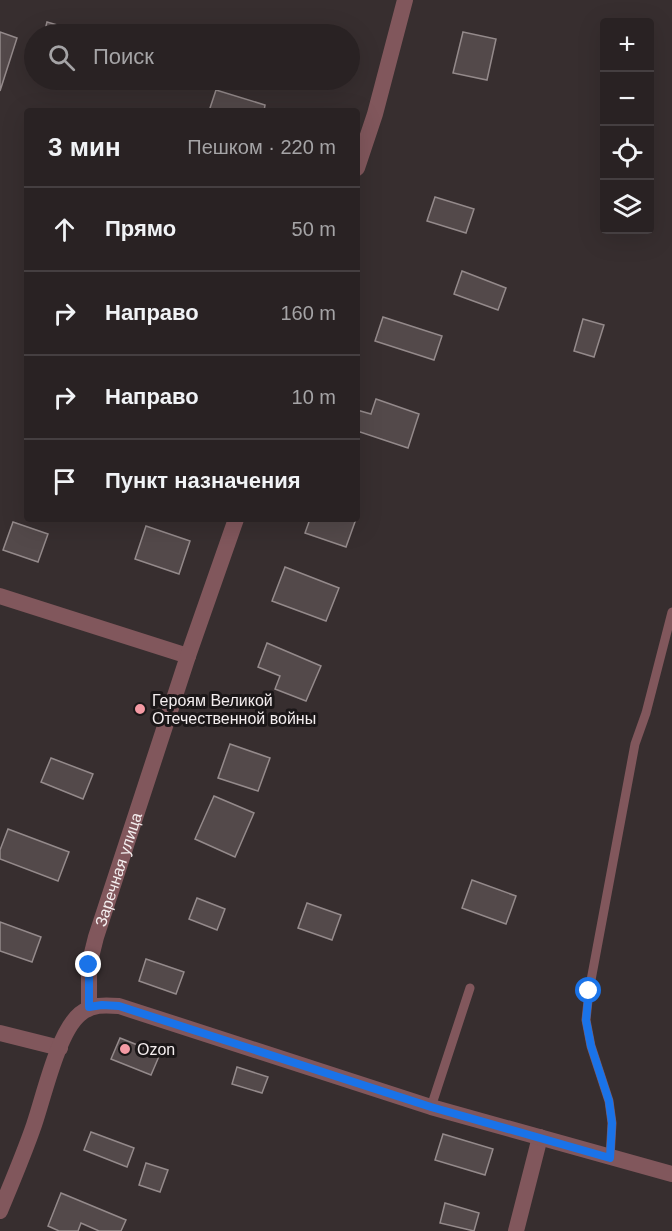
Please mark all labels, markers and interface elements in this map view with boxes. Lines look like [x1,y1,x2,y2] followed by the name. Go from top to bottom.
[600,18,654,234] map controls
[600,18,654,72] button: +
[24,24,360,90] search box
[45,41,78,74] icon: search
[93,44,154,69] text: Поиск
[600,72,654,126] button: −
[600,126,654,180] button: locate
[48,132,121,162] text: 3 мин
[187,136,336,158] text: Пешком · 220 m
[600,180,654,234] button: layers
[48,213,81,246] icon: ahead
[105,216,176,241] text: Прямо
[292,218,336,240] text: 50 m
[48,297,81,330] icon: right
[105,300,199,325] text: Направо
[280,302,336,324] text: 160 m
[48,381,81,414] icon: right
[105,384,199,409] text: Направо
[292,386,336,408] text: 10 m
[48,465,81,498] icon: arrive
[105,468,301,493] text: Пункт назначения
[152,692,316,727] place label: Героям Великой Отечественной войны
[133,702,147,716] marker: Героям Великой Отечественной войны
[92,810,145,929] street label: Заречная улица
[75,951,101,977] route end
[575,977,601,1003] route start
[137,1041,175,1058] place label: Ozon
[118,1042,132,1056] marker: Ozon

